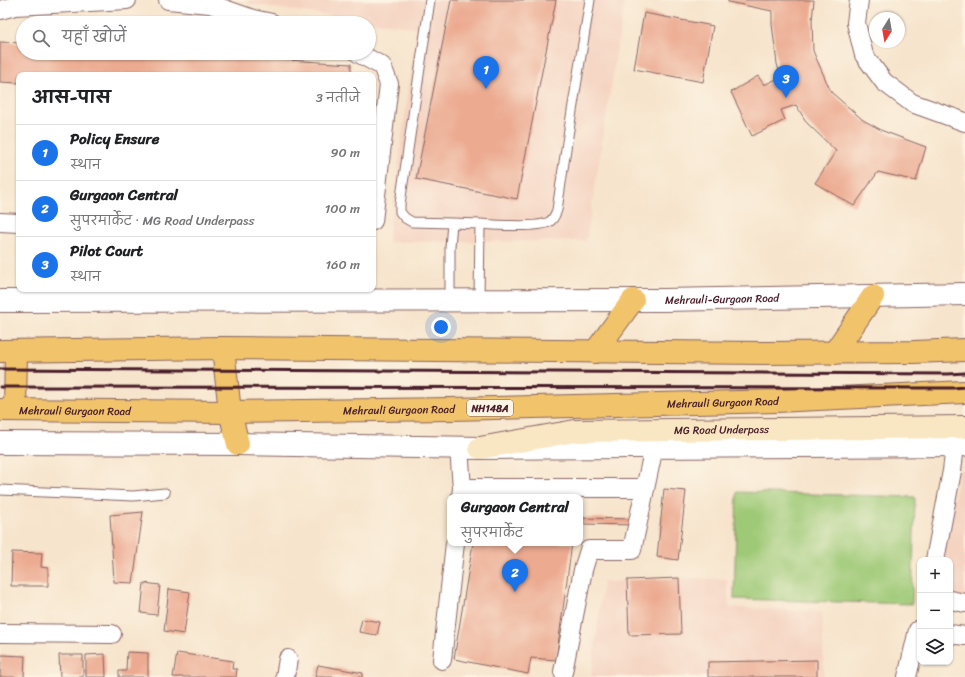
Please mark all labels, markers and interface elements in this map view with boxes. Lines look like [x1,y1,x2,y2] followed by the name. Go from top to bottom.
[869,12,905,48] north arrow
[16,16,376,60] search box
[62,24,127,50] text: यहाँ खोजें
[30,27,52,49] icon: search
[473,56,499,89] pin: 1
[773,65,799,98] pin: 3
[32,82,111,112] text: आस-पास
[316,86,360,109] text: 3 नतीजे
[70,126,159,152] text: Policy Ensure
[42,141,48,164] text: 1
[330,141,360,164] text: 90 m
[70,153,101,176] text: स्थान
[70,182,178,208] text: Gurgaon Central
[41,197,49,220] text: 2
[325,197,360,220] text: 100 m
[70,209,254,232] text: सुपरमार्केट · MG Road Underpass
[70,238,143,264] text: Pilot Court
[41,253,49,276] text: 3
[325,253,360,276] text: 160 m
[70,265,101,288] text: स्थान
[665,289,780,310] street label: Mehrauli-Gurgaon Road
[431,317,451,337] your location
[667,392,780,414] street label: Mehrauli Gurgaon Road
[343,400,456,420] street label: Mehrauli Gurgaon Road
[467,400,513,416] road number: NH148A
[19,401,132,421] street label: Mehrauli Gurgaon Road
[674,420,770,440] street label: MG Road Underpass
[447,494,583,546] popup
[461,494,569,520] text: Gurgaon Central
[461,521,523,544] text: सुपरमार्केट
[917,557,953,665] map controls
[917,557,953,593] button: +
[502,559,528,592] pin: 2
[917,593,953,629] button: −
[917,629,953,665] button: layers

